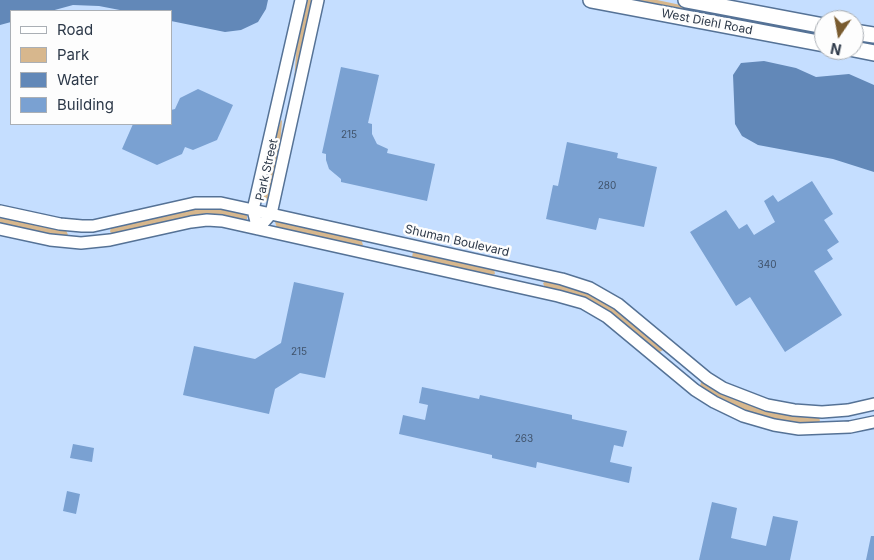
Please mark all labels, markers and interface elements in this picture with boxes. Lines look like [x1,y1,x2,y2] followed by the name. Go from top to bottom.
[660,6,754,38] street label: West Diehl Road
[10,10,172,125] legend
[814,10,864,60] north arrow
[57,20,93,39] text: Road
[829,40,843,59] text: N
[57,45,89,64] text: Park
[57,70,99,89] text: Water
[57,95,114,114] text: Building
[341,129,357,141] house number: 215
[253,138,281,202] street label: Park Street
[598,180,616,192] house number: 280
[403,222,511,260] street label: Shuman Boulevard
[758,259,776,271] house number: 340
[291,346,307,358] house number: 215
[515,433,533,445] house number: 263

